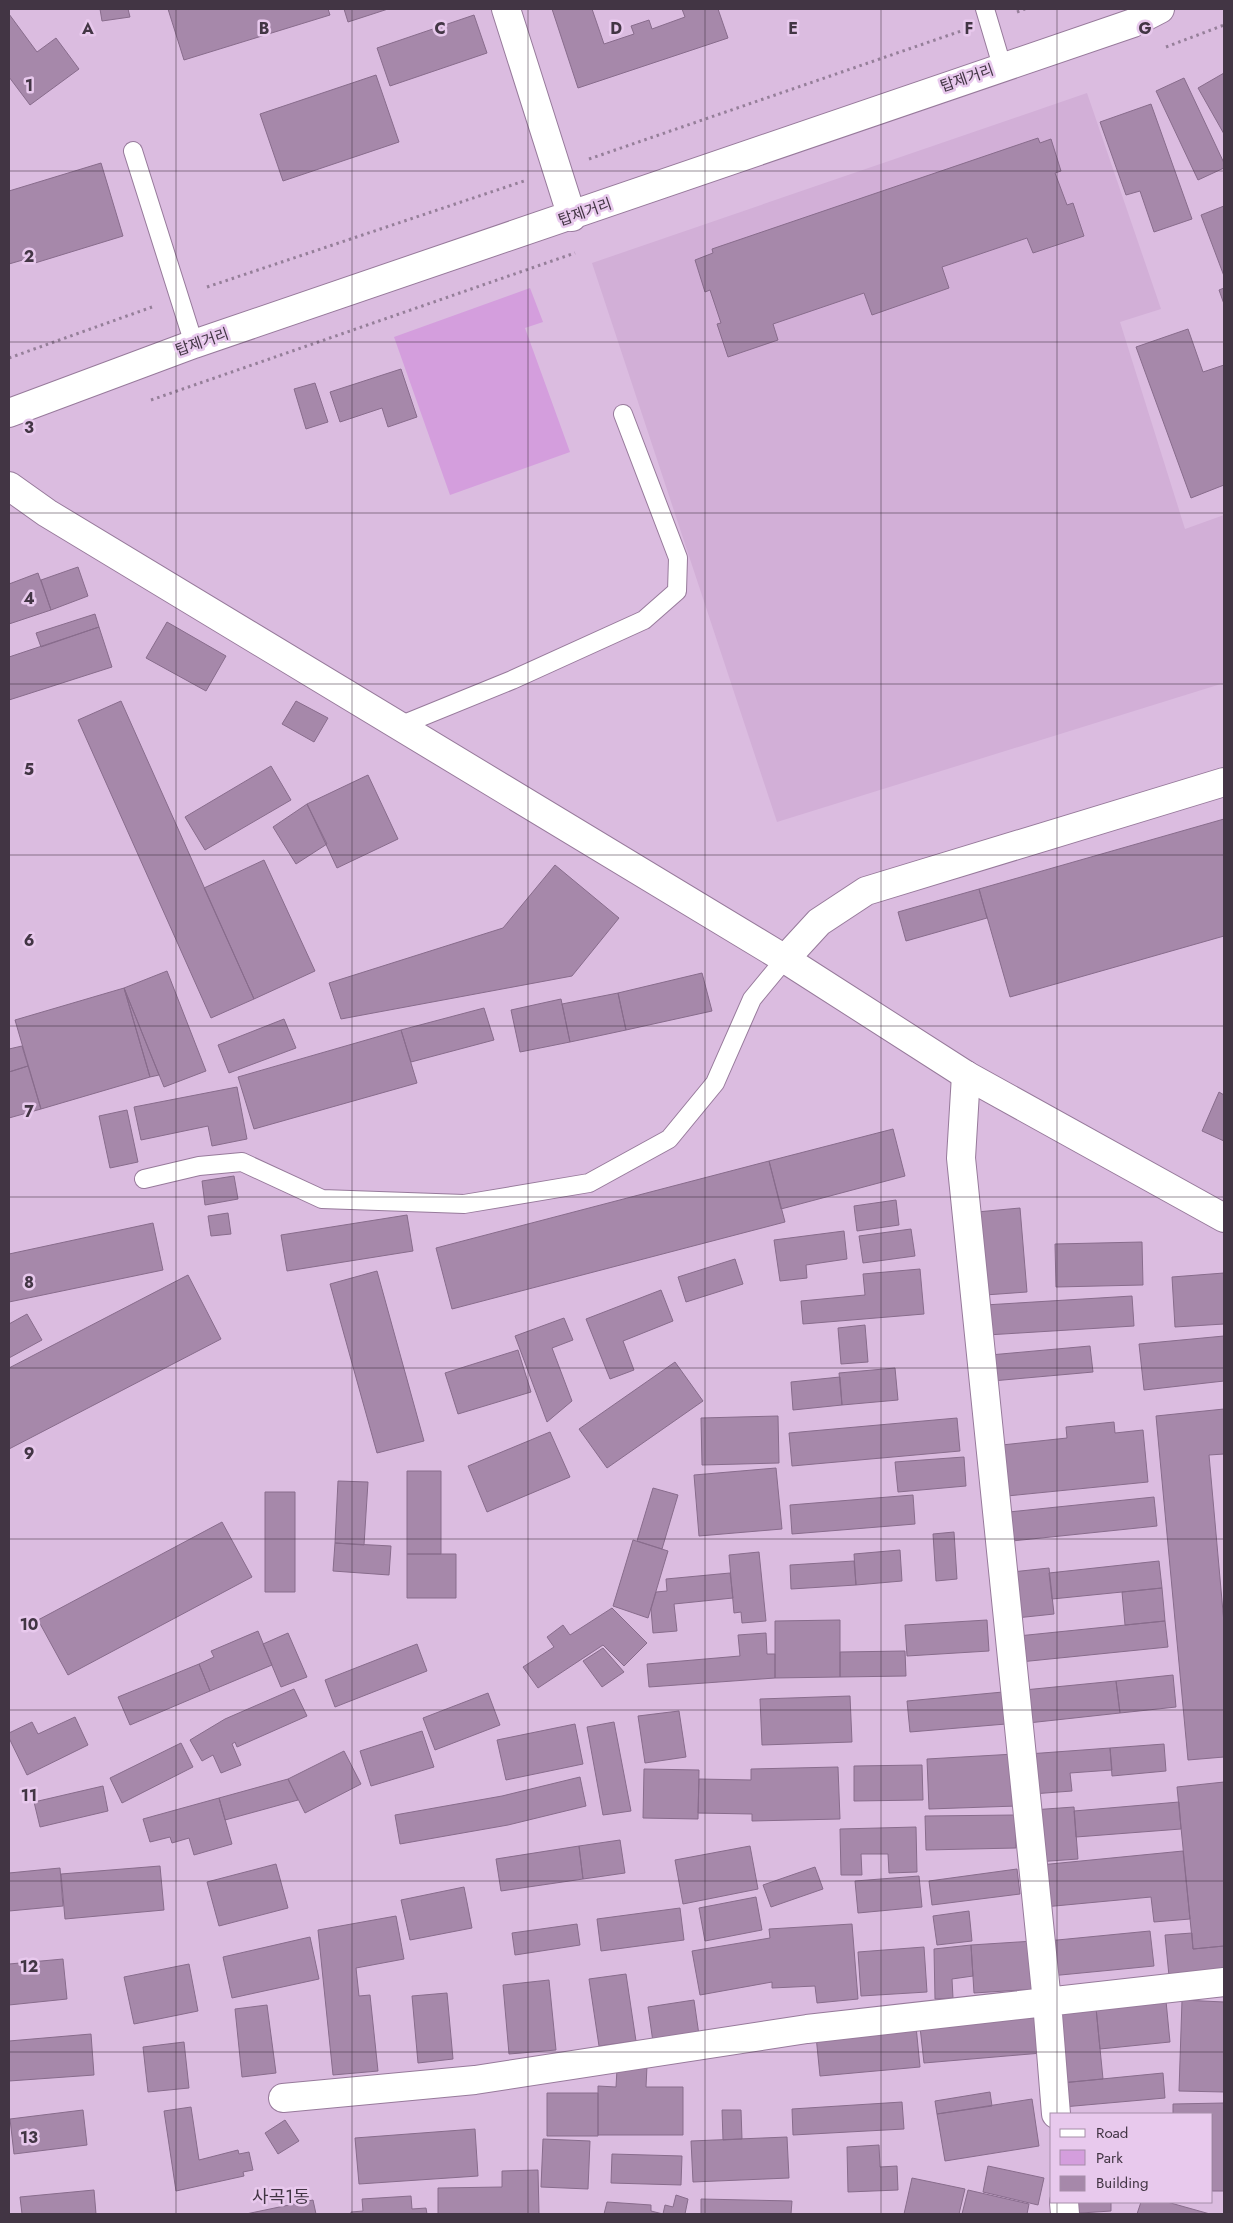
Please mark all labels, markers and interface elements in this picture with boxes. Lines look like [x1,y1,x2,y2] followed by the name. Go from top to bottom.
[81,17,94,40] text: A
[259,17,269,40] text: B
[434,17,446,40] text: C
[610,17,622,40] text: D
[788,17,798,40] text: E
[965,17,973,40] text: F
[1138,17,1152,40] text: G
[937,59,997,97] street label: 탑제거리
[25,74,33,97] text: 1
[555,193,615,231] street label: 탑제거리
[24,245,34,268] text: 2
[172,323,232,361] street label: 탑제거리
[24,416,34,439] text: 3
[23,587,35,610] text: 4
[24,758,34,781] text: 5
[24,929,34,952] text: 6
[24,1100,34,1123] text: 7
[24,1271,34,1294] text: 8
[24,1442,34,1465] text: 9
[20,1613,38,1636] text: 10
[21,1784,37,1807] text: 11
[20,1955,38,1978] text: 12
[1050,2113,1213,2203] legend
[1096,2122,1128,2144] text: Road
[20,2126,38,2149] text: 13
[1096,2147,1123,2169] text: Park
[1096,2172,1148,2194] text: Building
[252,2184,310,2210] district label: 사곡1동

